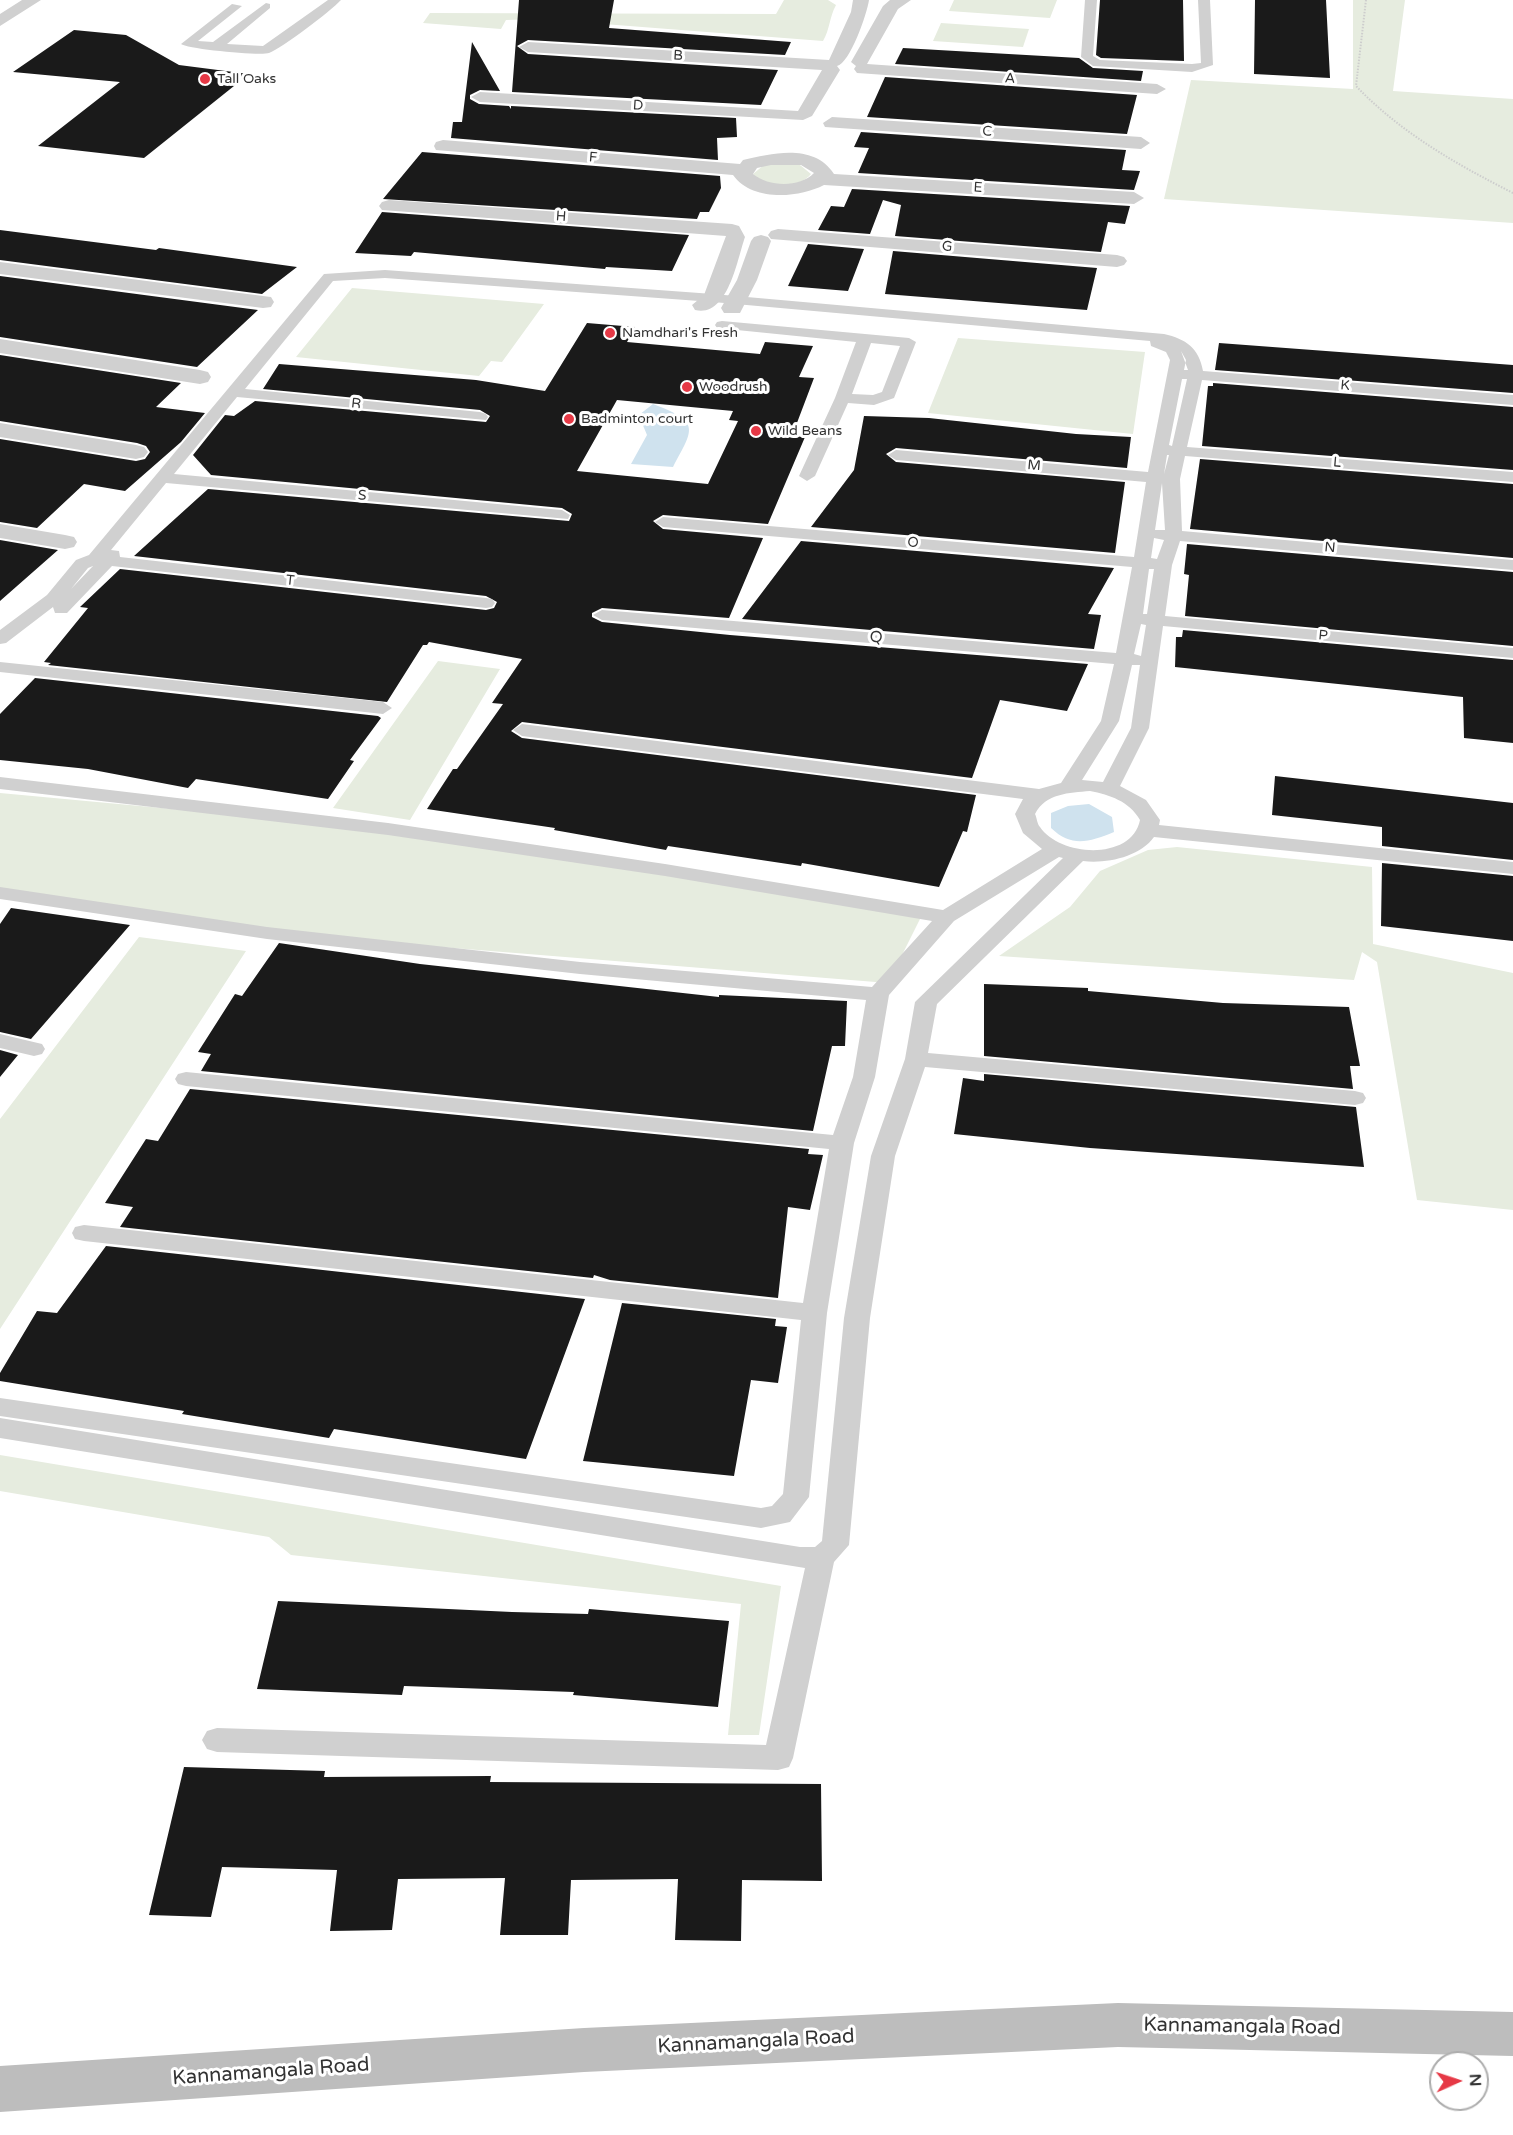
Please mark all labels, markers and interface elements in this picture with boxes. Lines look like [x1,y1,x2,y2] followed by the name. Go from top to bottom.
[673,47,683,65] street label: B
[1004,70,1016,88] street label: A
[217,71,276,87] place label: Tall Oaks
[198,72,212,86] marker: Tall Oaks
[632,97,644,115] street label: D
[982,123,992,141] street label: C
[588,149,598,167] street label: F
[973,179,983,197] street label: E
[555,208,567,226] street label: H
[941,238,953,256] street label: G
[622,325,738,341] place label: Namdhari's Fresh
[603,326,617,340] marker: Namdhari's Fresh
[1340,377,1350,395] street label: K
[699,379,768,395] place label: Woodrush
[680,380,694,394] marker: Woodrush
[350,395,362,413] street label: R
[581,411,693,427] place label: Badminton court
[562,412,576,426] marker: Badminton court
[768,423,842,439] place label: Wild Beans
[749,424,763,438] marker: Wild Beans
[1332,454,1342,472] street label: L
[1027,457,1041,475] street label: M
[357,487,367,505] street label: S
[907,534,919,552] street label: O
[1324,539,1336,557] street label: N
[285,572,295,590] street label: T
[1318,627,1328,645] street label: P
[869,628,883,648] street label: Q
[1143,2013,1341,2041] street label: Kannamangala Road
[657,2025,855,2059] street label: Kannamangala Road
[1429,2051,1489,2111] north arrow
[172,2053,370,2091] street label: Kannamangala Road
[1465,2073,1485,2087] text: N

